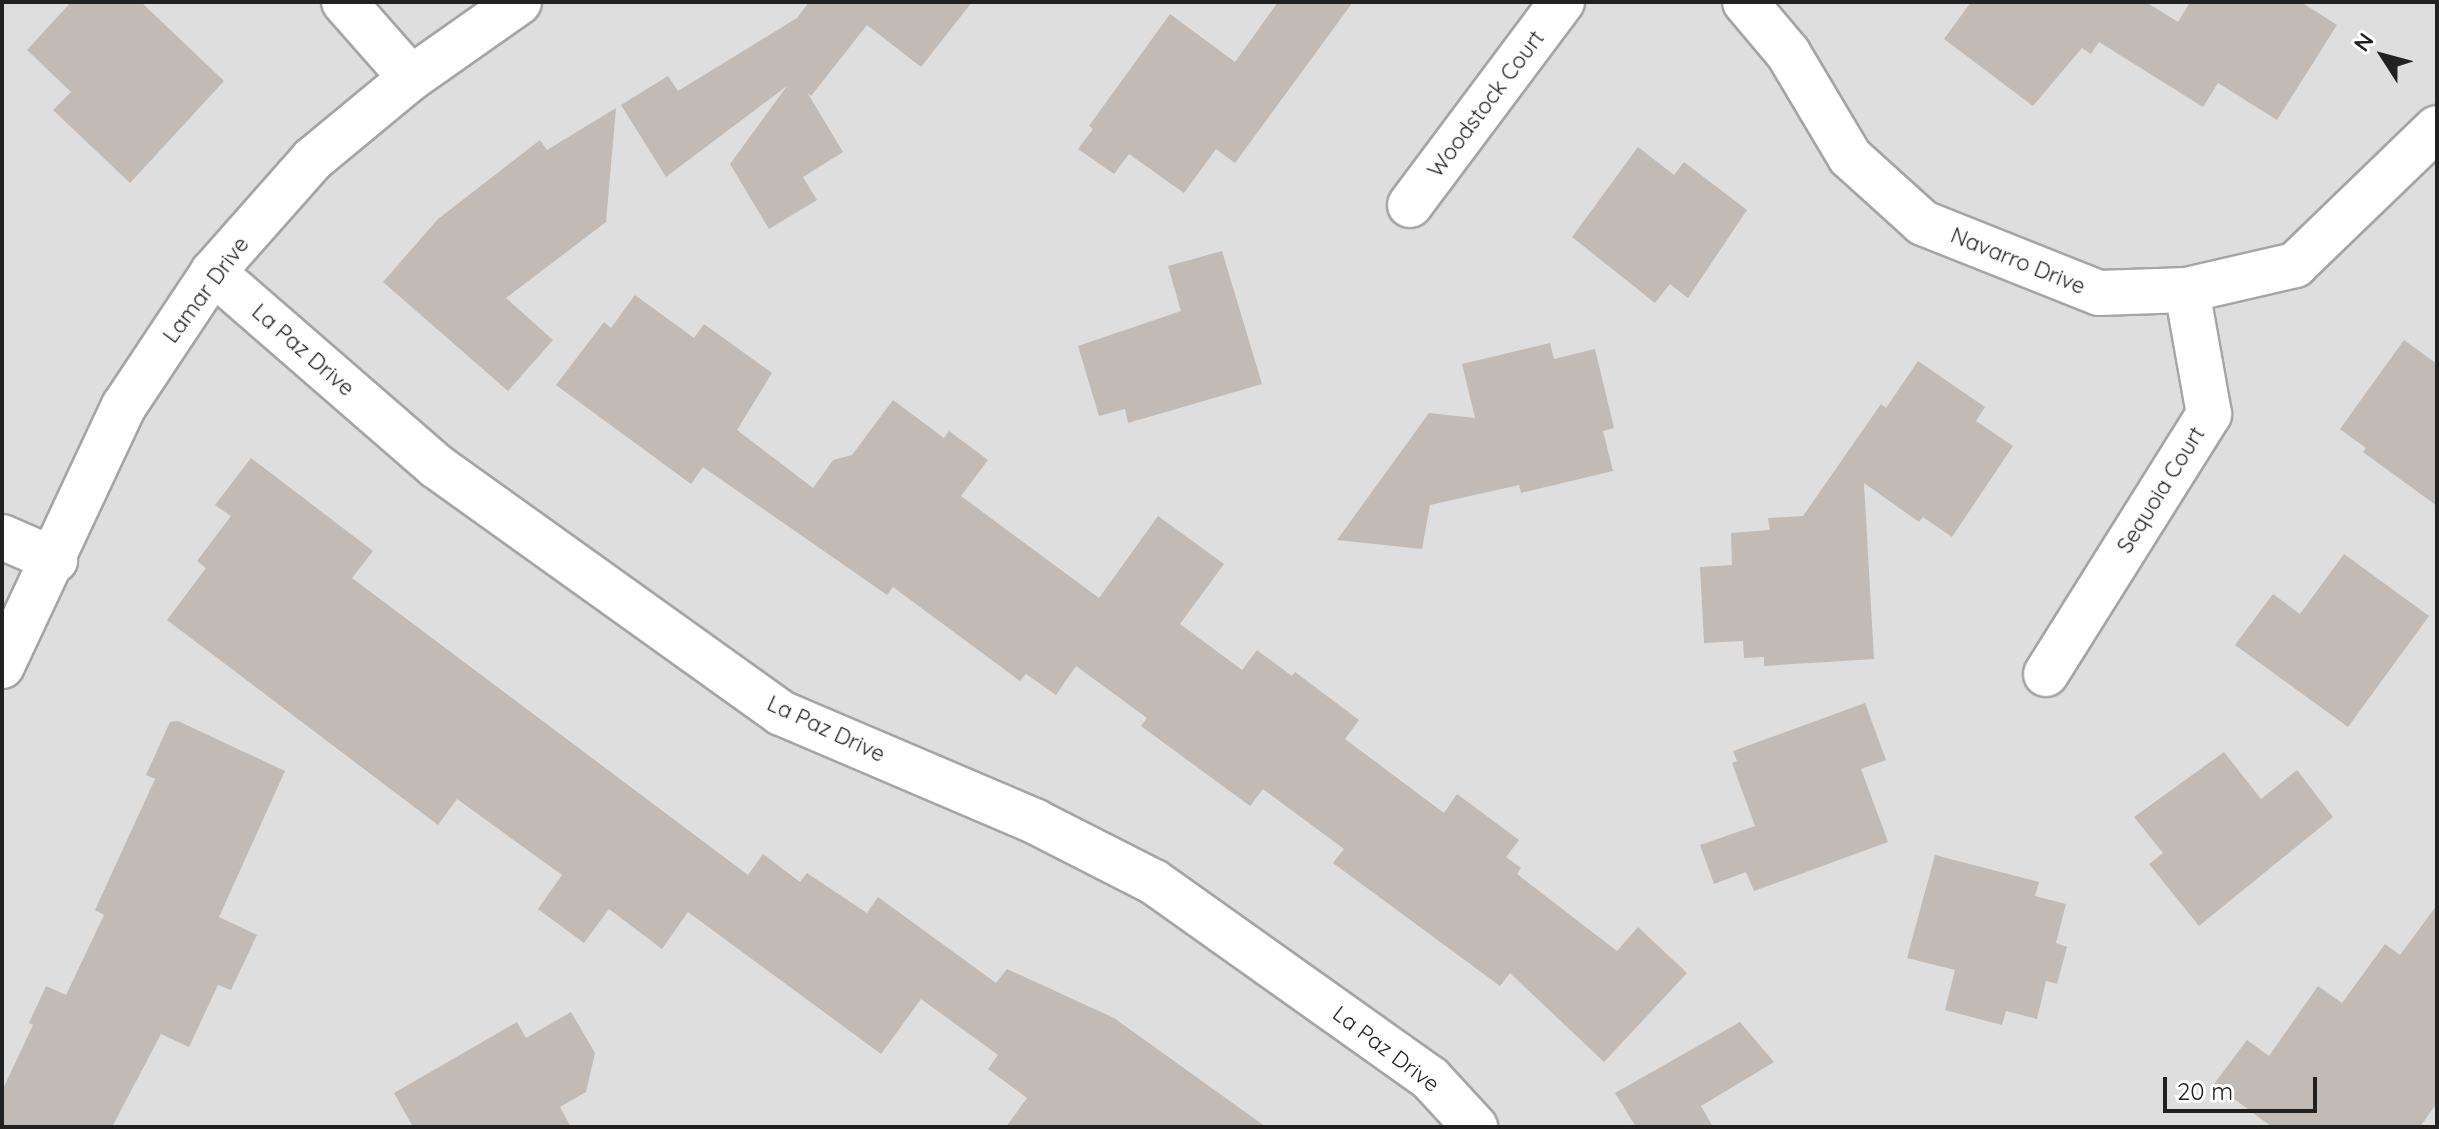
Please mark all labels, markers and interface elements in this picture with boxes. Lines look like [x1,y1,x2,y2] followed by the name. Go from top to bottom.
[2343,16,2423,96] north arrow
[1422,25,1550,183] street label: Woodstock Court
[2348,27,2380,57] text: N
[1947,222,2089,300] street label: Navarro Drive
[158,232,254,348] street label: Lamar Drive
[246,298,360,402] street label: La Paz Drive
[2112,422,2210,558] street label: Sequoia Court
[763,690,889,768] street label: La Paz Drive
[1327,1000,1445,1098] street label: La Paz Drive
[2167,1061,2321,1111] scale bar
[2177,1076,2233,1106] text: 20 m

